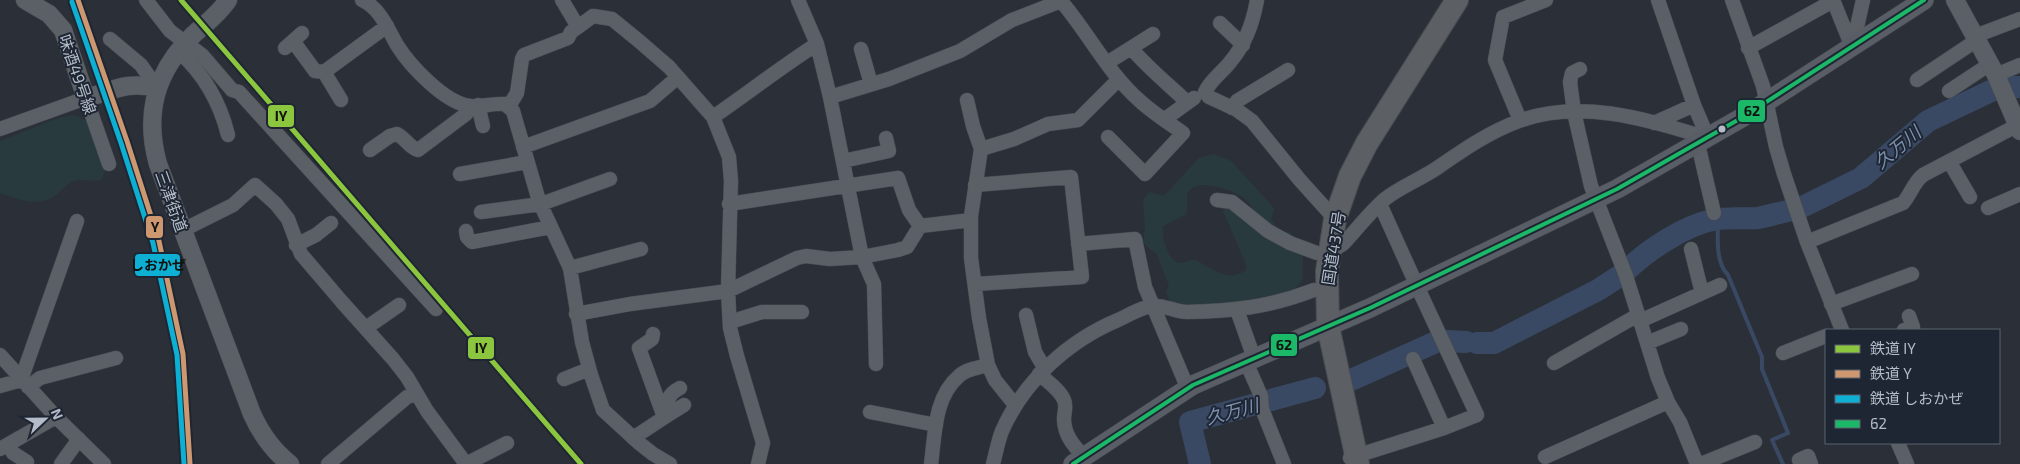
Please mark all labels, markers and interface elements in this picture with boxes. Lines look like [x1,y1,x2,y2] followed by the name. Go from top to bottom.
[56,32,100,116] street label: 味酒49号線
[1737,99,1766,123] line badge: 62
[1744,102,1760,119] text: 62
[267,104,295,128] line badge: IY
[275,107,288,124] text: IY
[1869,120,1926,173] water label: 久万川
[1717,124,1727,134] unlabelled marker
[152,168,192,234] street label: 三津街道
[1318,210,1348,286] street label: 国道437号
[145,215,164,239] line badge: Y
[151,218,160,235] text: Y
[134,253,181,277] line badge: しおかぜ
[130,256,186,273] text: しおかぜ
[1825,329,2000,444] legend
[1270,333,1298,357] line badge: 62
[467,336,495,360] line badge: IY
[1276,336,1292,353] text: 62
[475,339,488,356] text: IY
[1870,339,1916,357] text: 鉄道 IY
[1870,364,1912,382] text: 鉄道 Y
[1870,389,1963,407] text: 鉄道 しおかぜ
[1203,393,1263,429] water label: 久万川
[20,394,70,444] north arrow
[48,406,67,422] text: N
[1870,414,1887,432] text: 62

